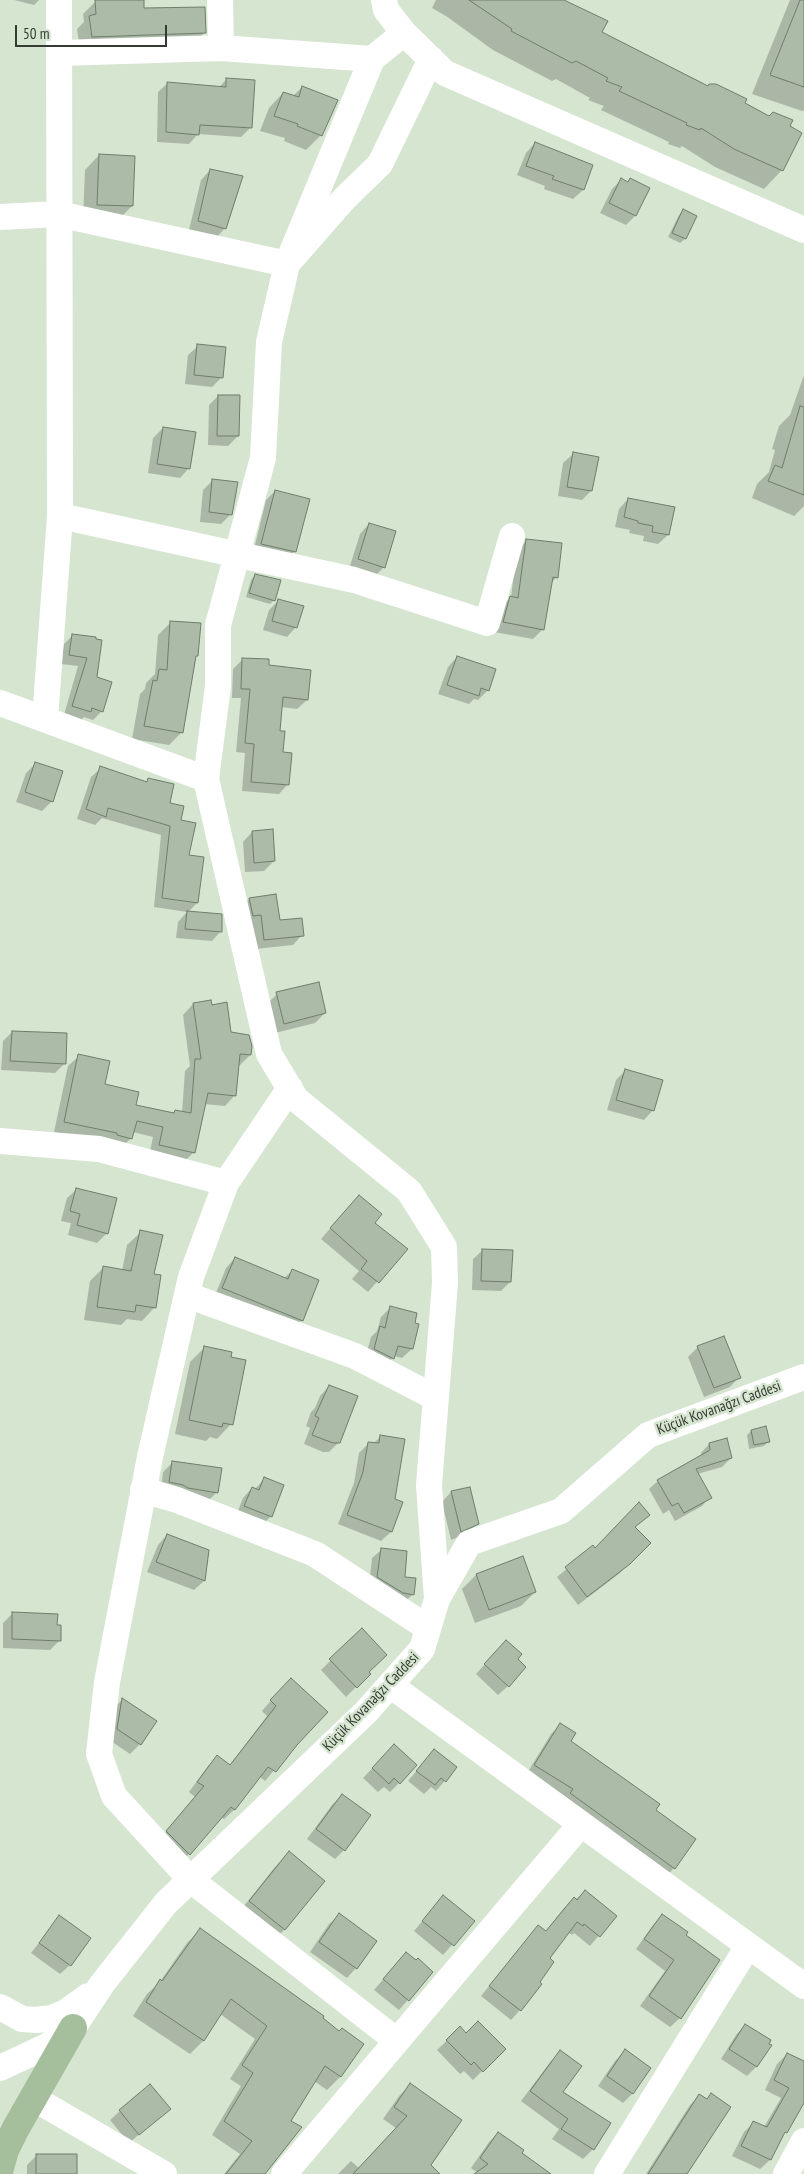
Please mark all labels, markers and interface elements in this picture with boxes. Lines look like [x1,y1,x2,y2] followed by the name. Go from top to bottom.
[18,15,170,47] scale bar
[23,24,49,43] text: 50 m
[654,1377,784,1439] street label: Küçük Kovanağzı Caddesi
[319,1649,423,1755] street label: Küçük Kovanağzı Caddesi

